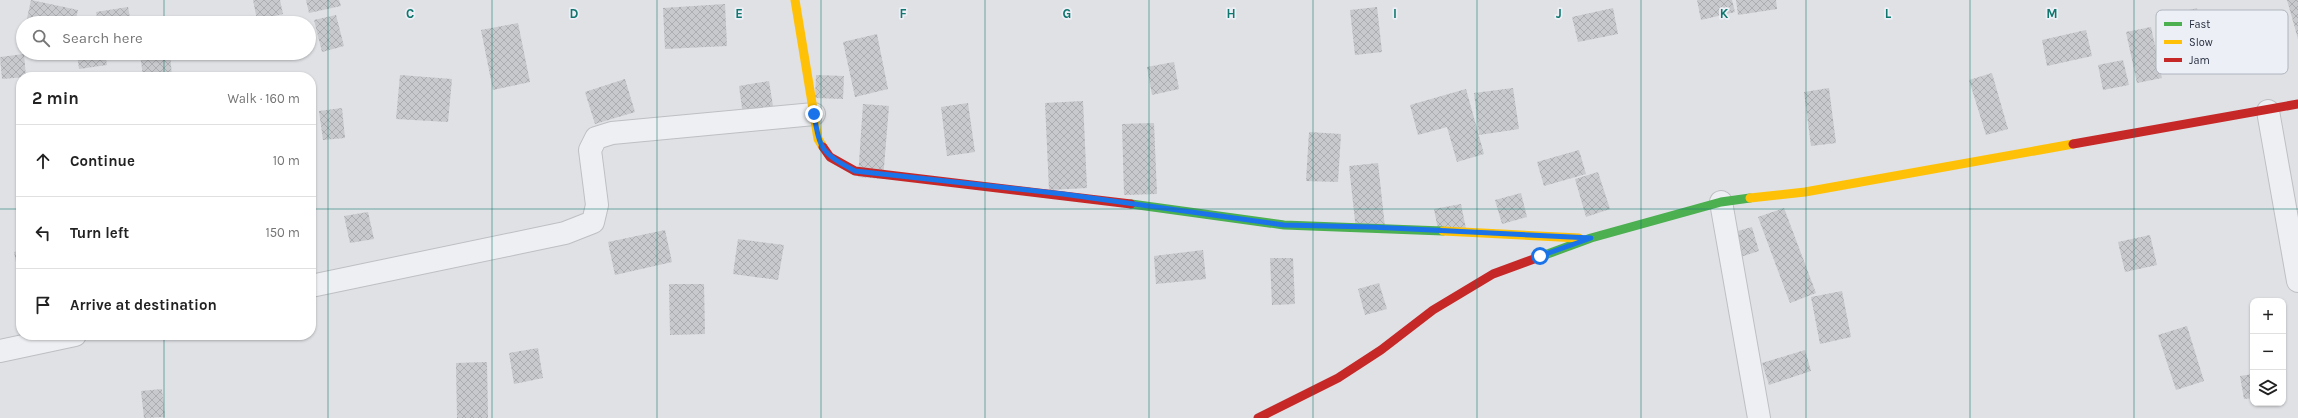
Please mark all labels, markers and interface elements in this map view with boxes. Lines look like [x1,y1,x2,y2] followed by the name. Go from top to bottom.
[406,6,414,21] text: C
[570,6,579,21] text: D
[735,6,743,21] text: E
[899,6,907,21] text: F
[1063,6,1071,21] text: G
[1226,6,1236,21] text: H
[1393,6,1397,21] text: I
[1556,6,1562,21] text: J
[1720,6,1729,21] text: K
[1885,6,1892,21] text: L
[2046,6,2058,21] text: M
[2156,10,2288,74] legend
[16,16,316,60] search box
[2189,18,2210,31] text: Fast
[30,27,52,49] icon: search
[62,29,143,47] text: Search here
[2189,36,2213,49] text: Slow
[2189,54,2210,67] text: Jam
[32,88,79,108] text: 2 min
[227,91,300,106] text: Walk · 160 m
[805,105,823,123] route end
[32,150,54,172] icon: ahead
[70,152,135,170] text: Continue
[273,153,300,168] text: 10 m
[32,222,54,244] icon: left
[70,224,129,242] text: Turn left
[265,225,300,240] text: 150 m
[1531,247,1549,265] route start
[32,294,54,316] icon: arrive
[70,296,217,314] text: Arrive at destination
[2250,298,2286,406] map controls
[2250,298,2286,334] button: +
[2250,334,2286,370] button: −
[2250,370,2286,406] button: layers

